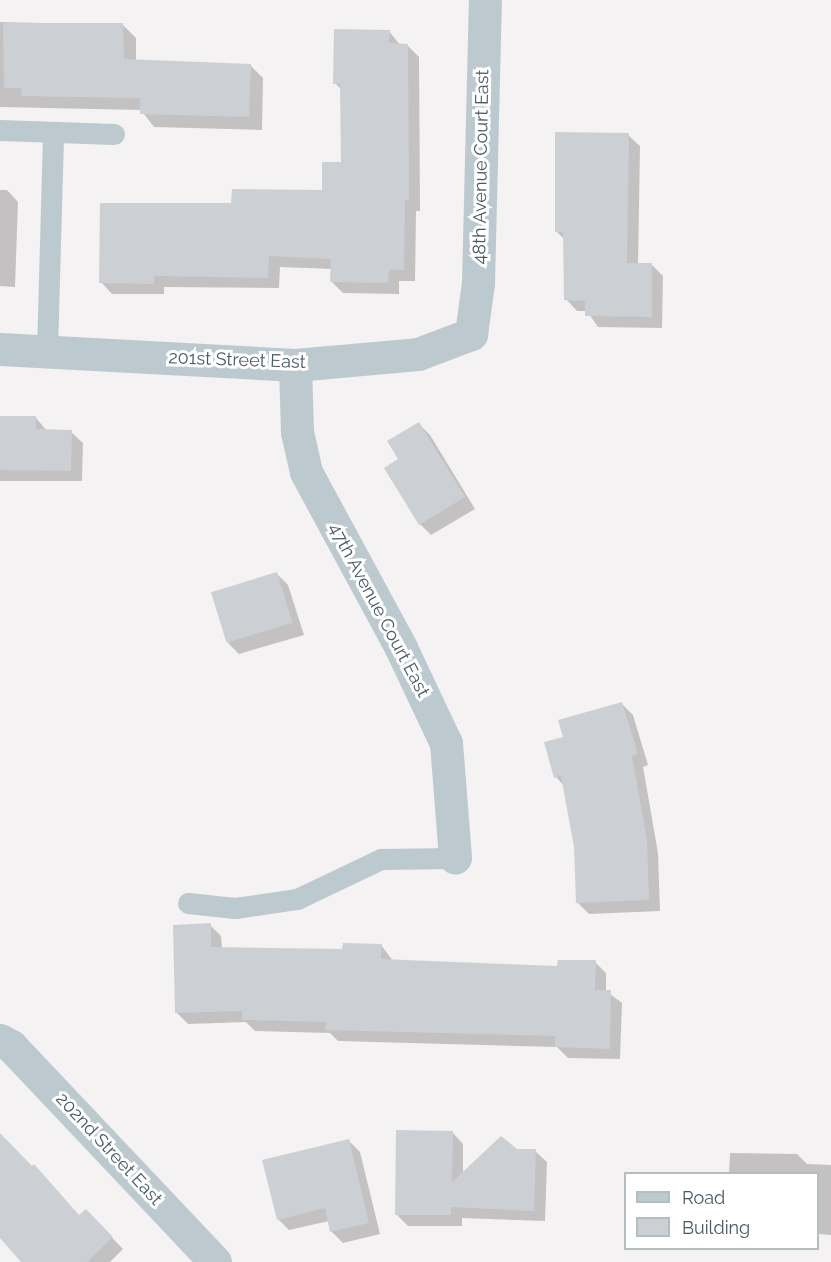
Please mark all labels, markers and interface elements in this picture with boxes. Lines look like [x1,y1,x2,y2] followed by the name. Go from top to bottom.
[468,69,494,265] street label: 48th Avenue Court East
[168,347,306,373] street label: 201st Street East
[324,519,434,701] street label: 47th Avenue Court East
[51,1088,167,1210] street label: 202nd Street East
[624,1172,819,1250] legend
[682,1187,725,1208] text: Road
[682,1217,750,1238] text: Building

